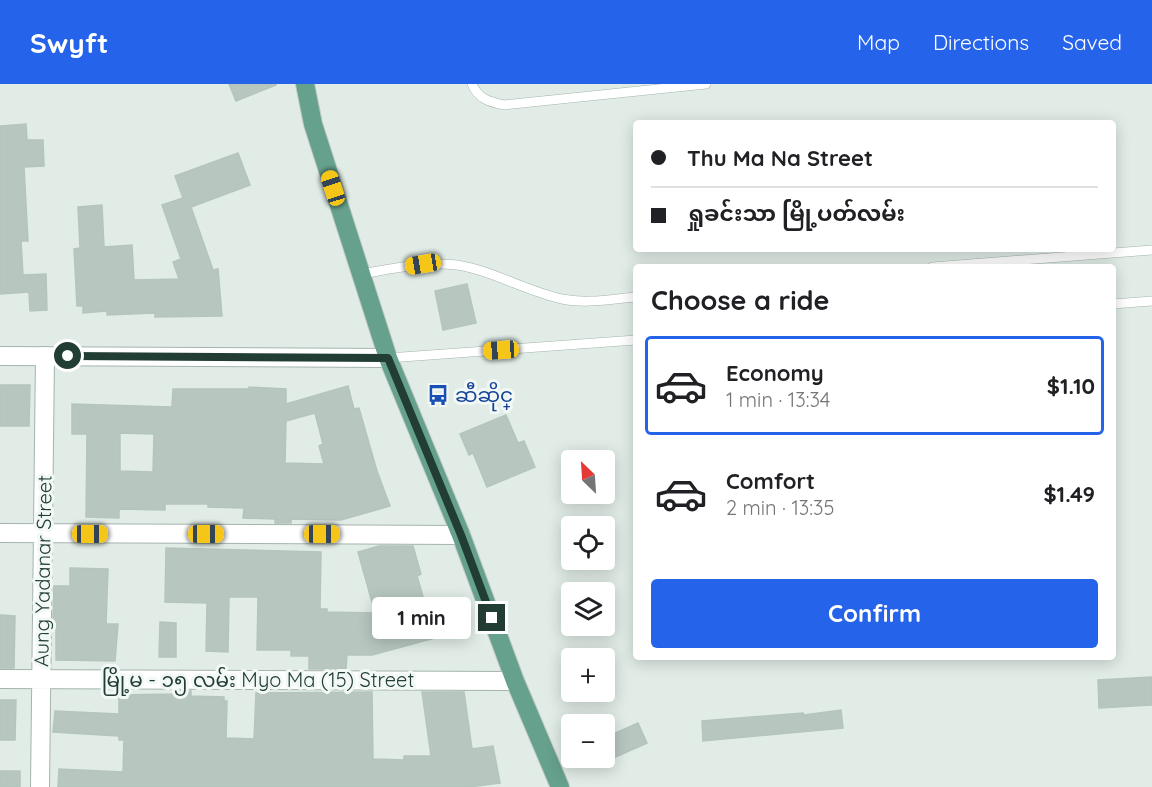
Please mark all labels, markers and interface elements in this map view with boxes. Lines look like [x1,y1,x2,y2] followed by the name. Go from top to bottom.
[30,25,108,60] text: Swyft
[857,29,900,55] text: Map
[933,29,1029,55] text: Directions
[1062,29,1122,55] text: Saved
[687,144,873,172] text: Thu Ma Na Street
[319,168,347,208] car
[687,199,905,227] text: ရှုခင်းသာ မြို့ပတ်လမ်း
[404,252,442,276] car
[651,283,829,317] text: Choose a ride
[482,340,520,360] car
[54,342,81,369] route start
[654,359,708,413] icon: car
[726,359,824,387] text: Economy
[1047,372,1095,400] text: $1.10
[455,381,513,412] place label: ဆီဆိုင္
[426,383,450,407] bus stop icon: ဆီဆိုင္
[726,387,830,412] text: 1 min · 13:34
[561,450,615,504] north arrow
[561,450,615,768] map controls
[654,467,708,521] icon: car
[726,467,815,495] text: Comfort
[28,475,57,667] street label: Aung Yadanar Street
[1043,480,1095,508] text: $1.49
[726,495,834,520] text: 2 min · 13:35
[561,516,615,570] button: locate
[72,525,108,543] car
[188,525,224,543] car
[304,525,340,543] car
[651,579,1098,648] button: Confirm
[561,582,615,636] button: layers
[372,597,471,639] callout: 1 min
[478,604,505,631] route end
[397,605,446,630] text: 1 min
[561,648,615,702] button: +
[102,666,414,696] street label: မြို့မ - ၁၅ လမ်း Myo Ma (15) Street
[561,714,615,768] button: −

